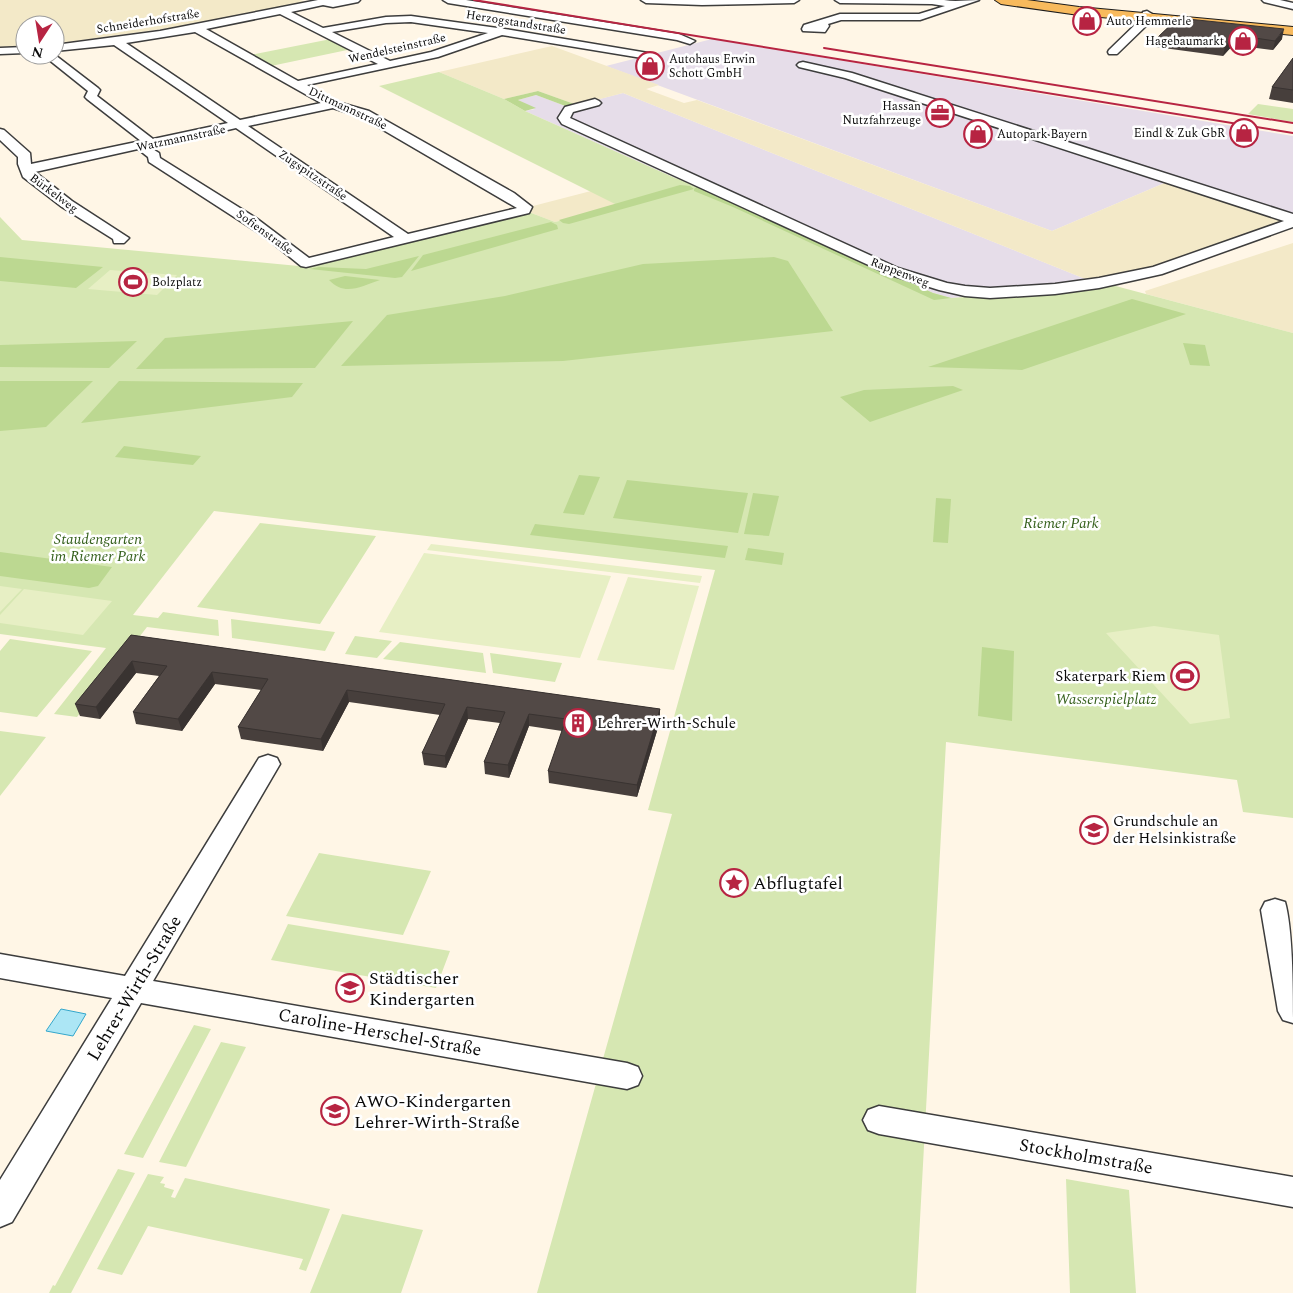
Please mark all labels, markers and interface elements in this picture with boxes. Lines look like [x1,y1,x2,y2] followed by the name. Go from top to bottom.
[95,4,201,39] street label: Schneiderhofstraße
[465,5,567,40] street label: Herzogstandstraße
[1072,6,1102,36] shop icon: Auto Hemmerle
[1106,12,1191,31] place label: Auto Hemmerle
[15,15,65,65] north arrow
[1228,26,1258,56] shop icon: Hagebaumarkt
[347,28,448,69] street label: Wendelsteinstraße
[1145,32,1224,51] place label: Hagebaumarkt
[30,41,45,64] text: N
[669,50,755,83] place label: Autohaus Erwin Schott GmbH
[635,51,665,81] shop icon: Autohaus Erwin Schott GmbH
[305,82,390,135] street label: Dittmannstraße
[843,97,921,130] place label: Hassan Nutzfahrzeuge
[925,98,955,128] office icon: Hassan Nutzfahrzeuge
[1229,118,1259,148] shop icon: Eindl & Zuk GbR
[963,119,993,149] shop icon: Autopark Bayern
[135,120,228,157] street label: Watzmannstraße
[1134,124,1225,143] place label: Eindl & Zuk GbR
[997,125,1087,144] place label: Autopark Bayern
[274,145,351,206] street label: Zugspitzstraße
[25,169,82,218] street label: Bürkelweg
[232,205,298,260] street label: Sofienstraße
[868,253,932,292] street label: Rappenweg
[118,267,148,297] sports icon: Bolzplatz
[152,273,202,292] place label: Bolzplatz
[1023,512,1099,535] park label: Riemer Park
[51,528,146,568] park label: Staudengarten im Riemer Park
[1170,661,1200,691] sports icon: Skaterpark Riem
[1055,665,1166,688] place label: Skaterpark Riem
[1055,688,1157,711] park label: Wasserspielplatz
[563,708,593,738] building icon: Lehrer-Wirth-Schule
[597,712,736,735] place label: Lehrer-Wirth-Schule
[1113,810,1236,850] place label: Grundschule an der Helsinkistraße
[1079,815,1109,845] school or university icon: Grundschule an der Helsinkistraße
[719,868,749,898] place icon: Abflugtafel
[753,870,843,897] place label: Abflugtafel
[80,910,189,1066] street label: Lehrer-Wirth-Straße
[369,965,475,1013] place label: Städtischer Kindergarten
[335,973,365,1003] school or university icon: Städtischer Kindergarten
[276,1001,484,1064] street label: Caroline-Herschel-Straße
[354,1088,520,1136] place label: AWO-Kindergarten Lehrer-Wirth-Straße
[320,1096,350,1126] school or university icon: AWO-Kindergarten Lehrer-Wirth-Straße
[1017,1131,1155,1182] street label: Stockholmstraße

